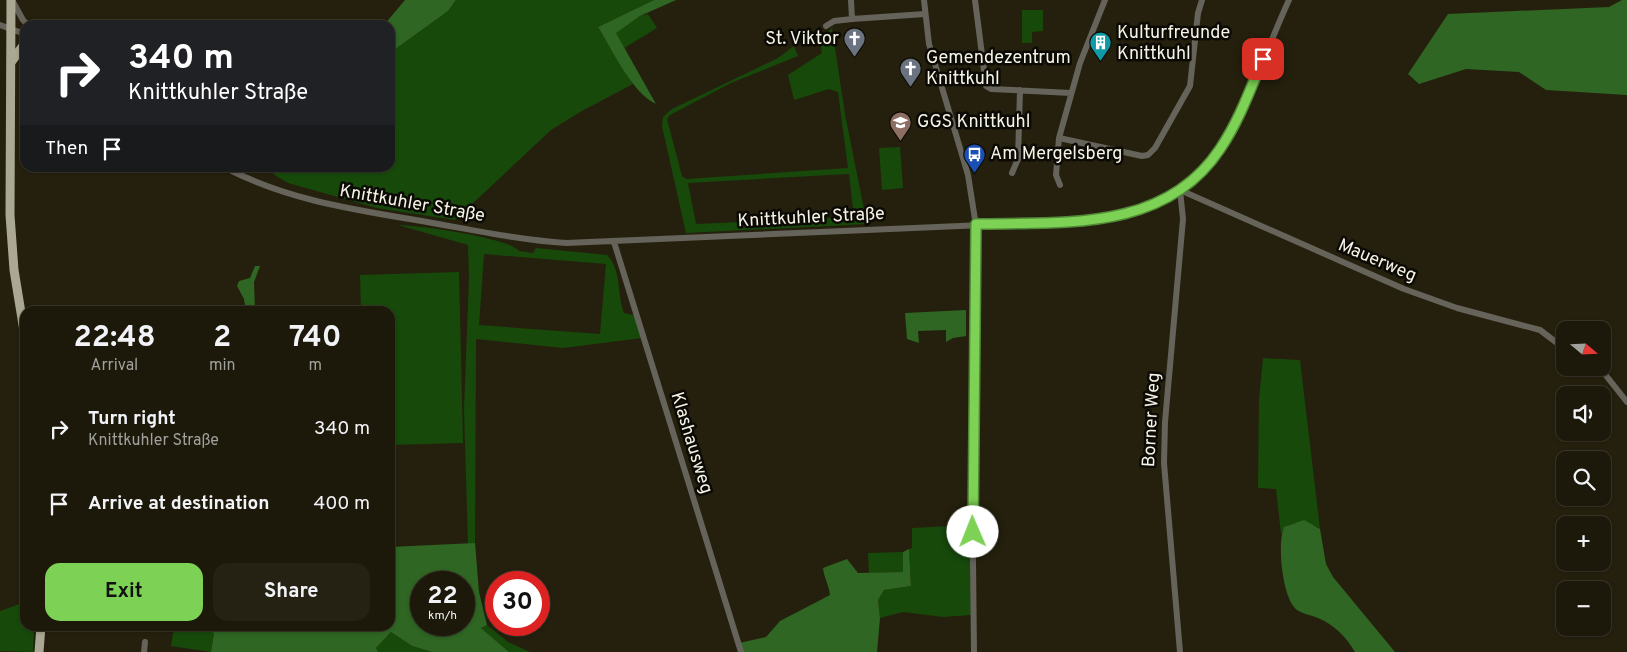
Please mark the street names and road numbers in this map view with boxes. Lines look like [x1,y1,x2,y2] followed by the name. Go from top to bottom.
[337,180,487,228] street label: Knittkuhler Straße
[737,203,885,233] street label: Knittkuhler Straße
[1334,234,1420,288] street label: Mauerweg
[1138,372,1166,468] street label: Borner Weg
[665,389,717,497] street label: Klashausweg

